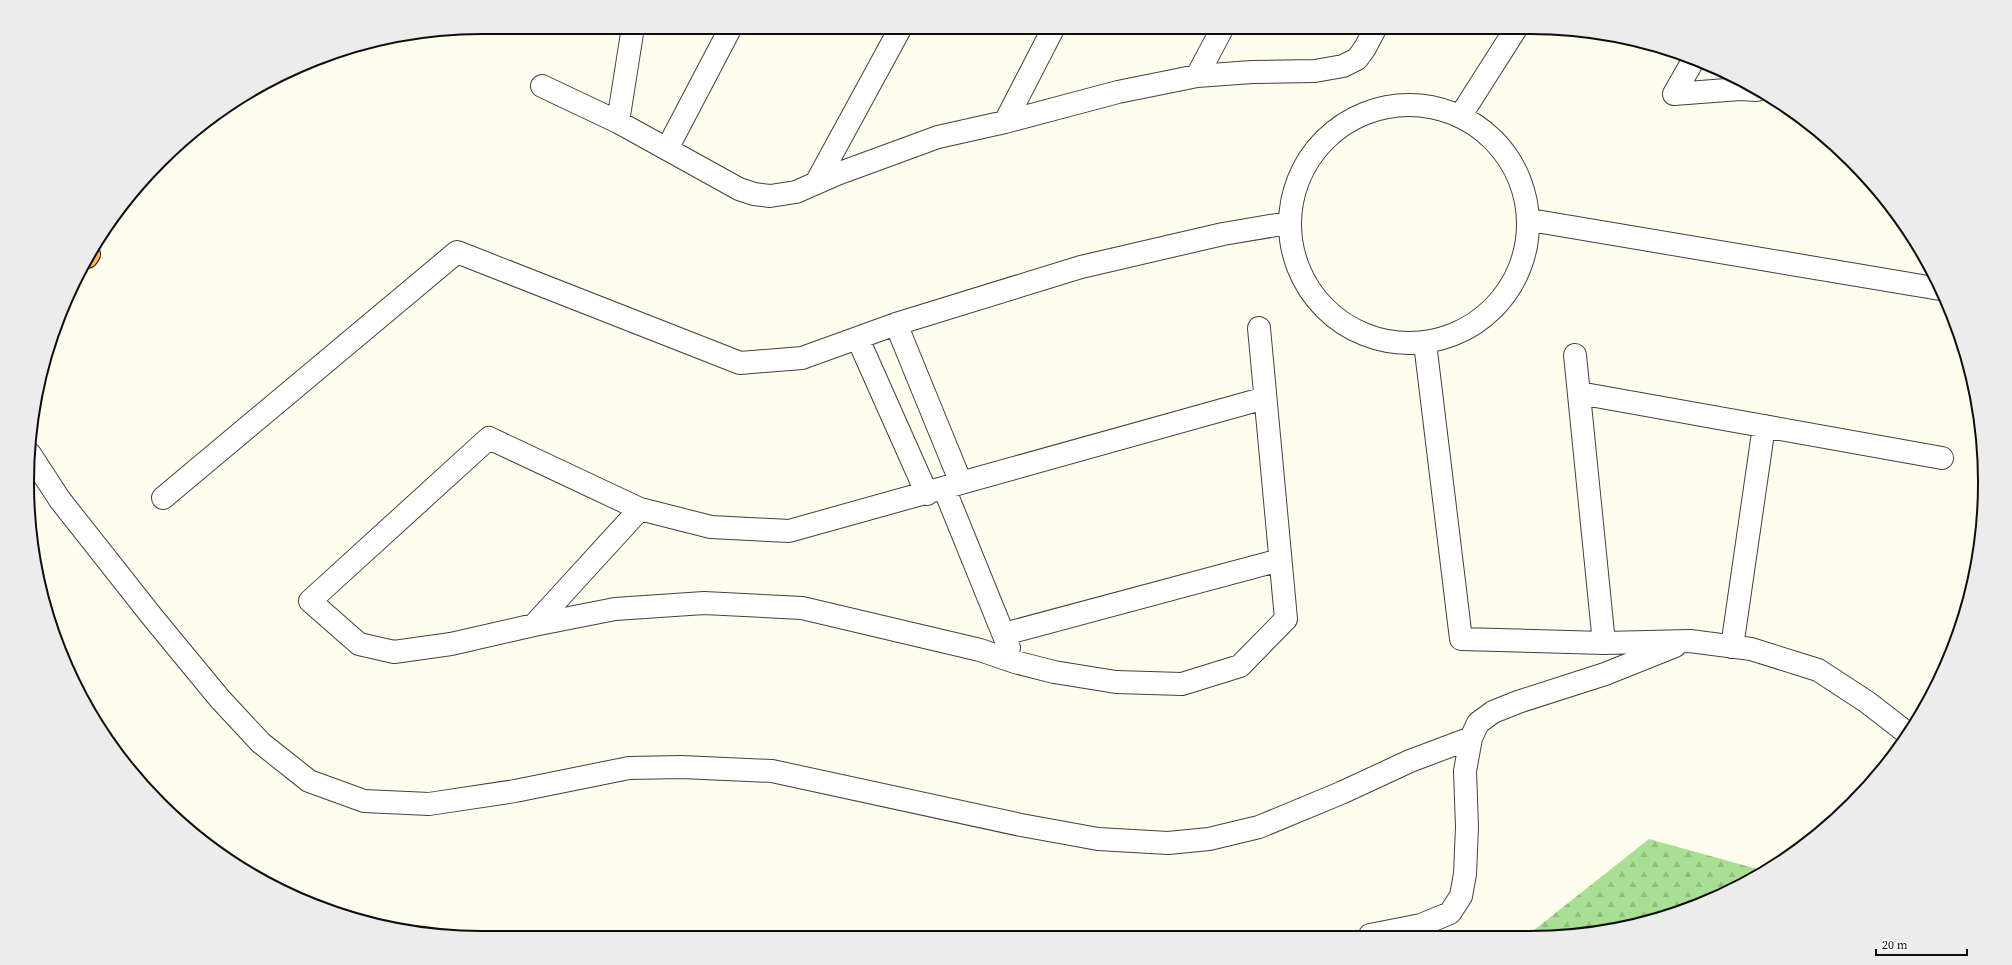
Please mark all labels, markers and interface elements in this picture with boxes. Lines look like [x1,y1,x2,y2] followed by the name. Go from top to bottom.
[1876,931,1967,957] scale bar
[1882,937,1908,953] text: 20 m

